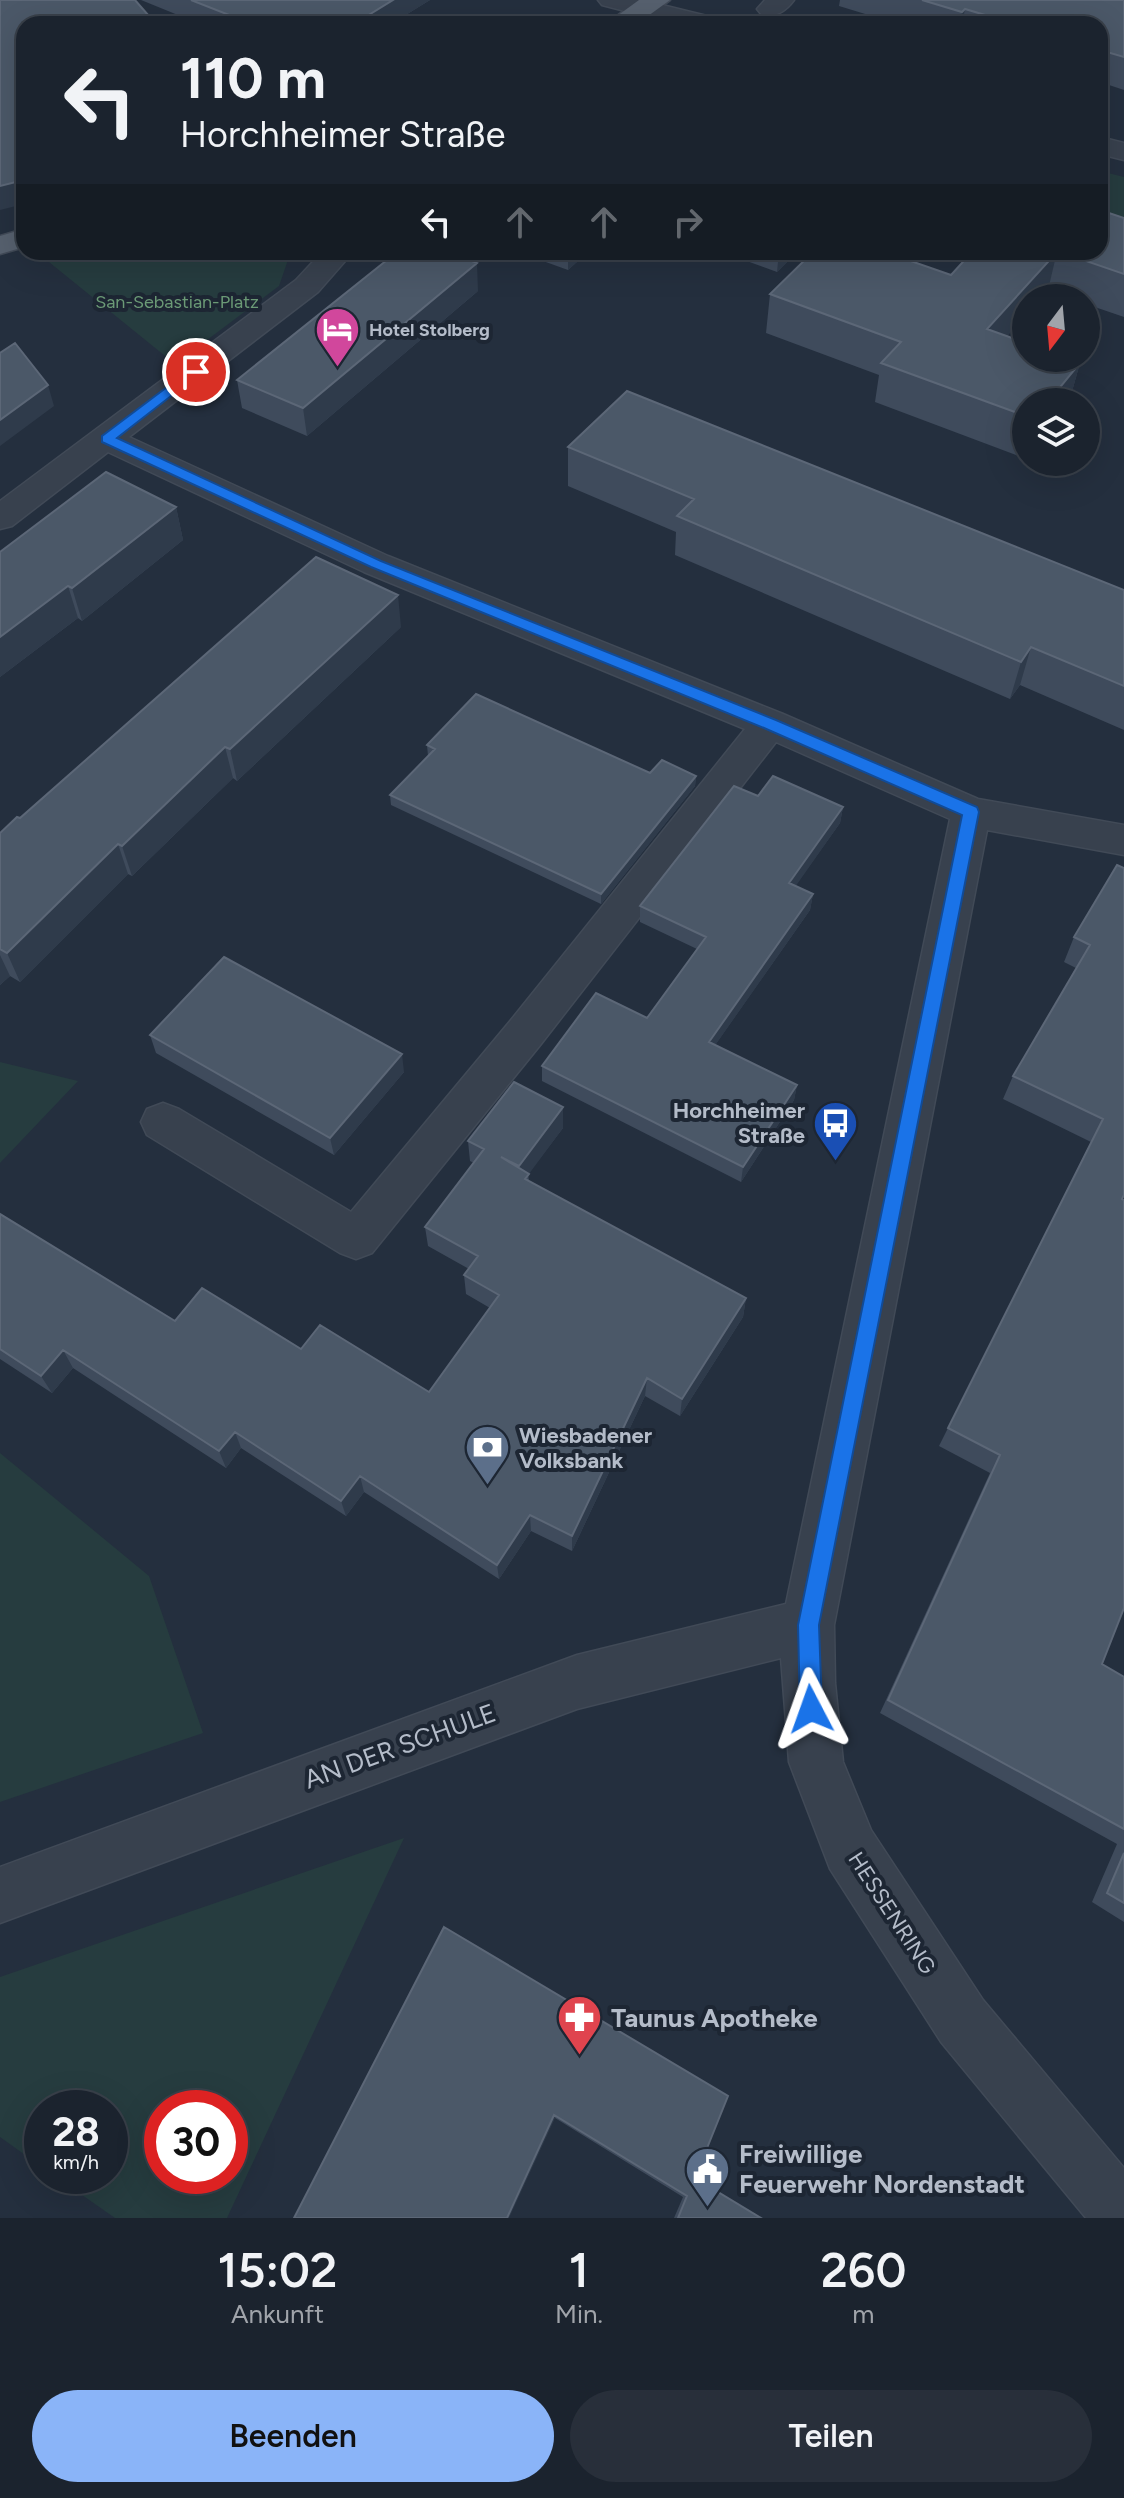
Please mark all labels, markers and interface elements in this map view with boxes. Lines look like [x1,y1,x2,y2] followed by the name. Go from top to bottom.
[180,45,326,112] text: 110 m
[48,48,152,152] icon: left
[180,113,505,156] text: Horchheimer Straße
[414,200,458,244] icon: left
[498,200,542,244] icon: ahead
[582,200,626,244] icon: ahead
[666,200,710,244] icon: right
[1012,284,1100,372] north arrow
[1012,284,1100,476] map controls
[95,291,259,313] park label: San-Sebastian-Platz
[314,306,362,369] hotel icon: Hotel Stolberg
[369,319,490,341] place label: Hotel Stolberg
[162,338,230,406] pin
[174,350,218,394] icon: arrive
[1012,388,1100,476] button: layers
[673,1097,806,1149] place label: Horchheimer Straße
[812,1099,860,1162] bus stop icon: Horchheimer Straße
[519,1422,653,1474] place label: Wiesbadener Volksbank
[464,1424,512,1487] bank icon: Wiesbadener Volksbank
[769,1667,853,1751] position arrow
[300,1696,500,1796] street label: AN DER SCHULE
[843,1847,941,1979] street label: HESSENRING
[556,1994,604,2057] pharmacy icon: Taunus Apotheke
[611,2002,818,2034] place label: Taunus Apotheke
[144,2090,248,2194] speed limit sign: 30
[52,2108,100,2156] text: 28
[739,2138,1025,2200] place label: Freiwillige Feuerwehr Nordenstadt
[684,2145,732,2208] public building icon: Freiwillige Feuerwehr Nordenstadt
[53,2150,99,2174] text: km/h
[218,2241,337,2299] text: 15:02
[569,2241,589,2299] text: 1
[820,2241,906,2299] text: 260
[231,2298,324,2330] text: Ankunft
[555,2298,603,2330] text: Min.
[852,2298,874,2330] text: m
[32,2390,554,2482] button: Beenden
[570,2390,1092,2482] button: Teilen

